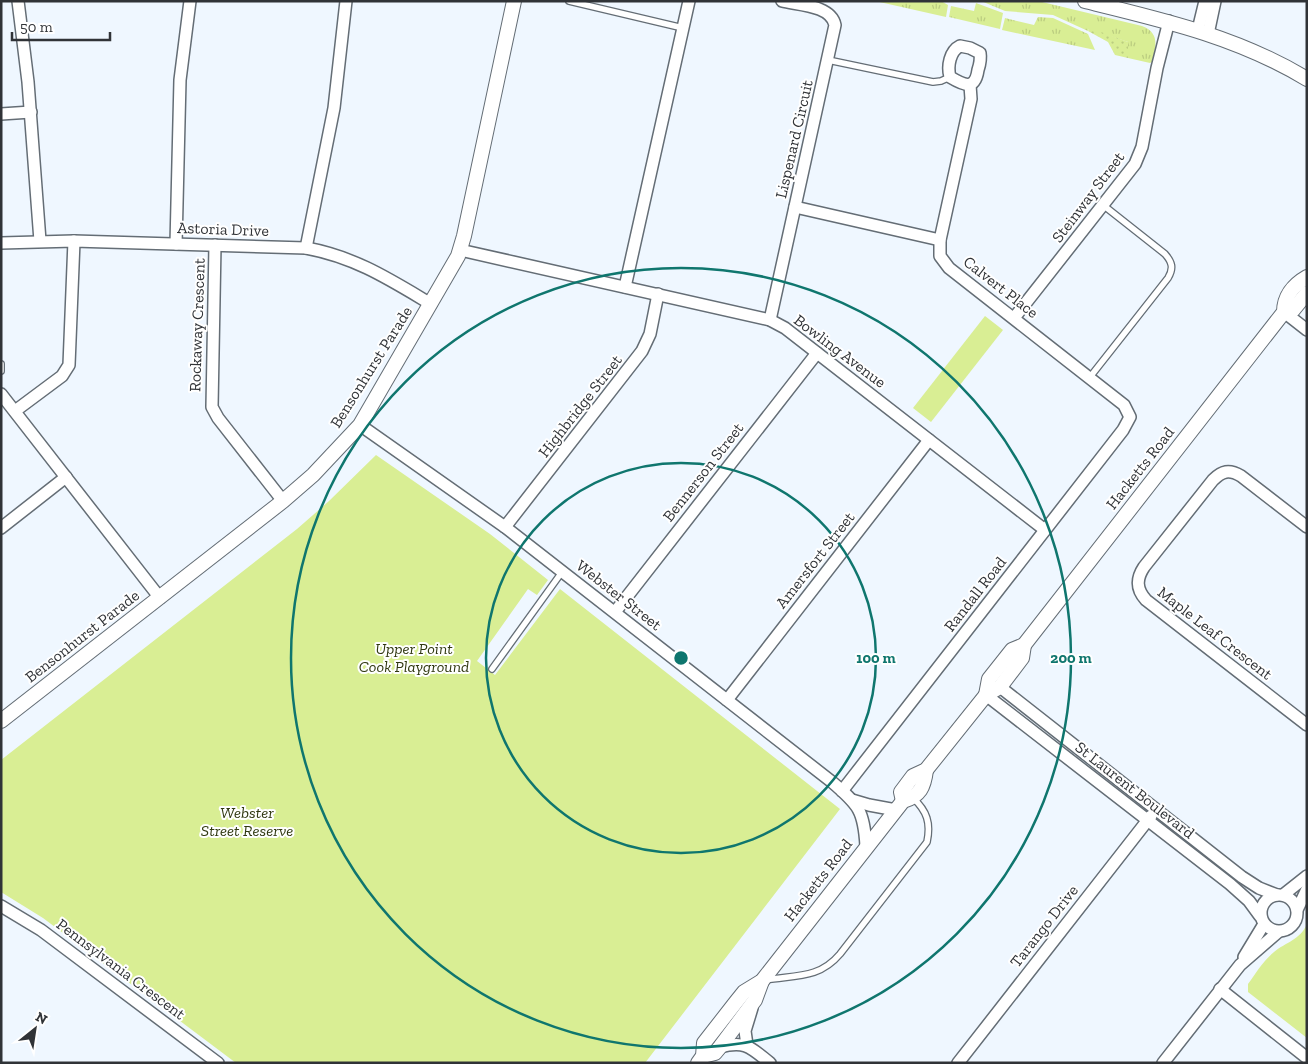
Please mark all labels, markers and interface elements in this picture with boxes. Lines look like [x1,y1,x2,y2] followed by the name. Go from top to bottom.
[12,10,110,42] scale bar
[20,18,53,36] text: 50 m
[771,78,817,200] street label: Lispenard Circuit
[1048,148,1128,246] street label: Steinway Street
[177,218,269,240] street label: Astoria Drive
[960,252,1042,322] street label: Calvert Place
[185,258,209,392] street label: Rockaway Crescent
[326,303,416,431] street label: Bensonhurst Parade
[790,310,890,392] street label: Bowling Avenue
[534,351,626,461] street label: Highbridge Street
[659,419,747,525] street label: Bennerson Street
[1102,423,1178,513] street label: Hacketts Road
[771,508,859,612] street label: Amersfort Street
[940,553,1010,635] street label: Randall Road
[573,556,665,634] street label: Webster Street
[1154,582,1276,684] street label: Maple Leaf Crescent
[21,586,143,686] street label: Bensonhurst Parade
[359,639,469,676] park label: Upper Point Cook Playground
[672,649,690,667] centre of rings
[856,649,896,667] text: 100 m
[1050,649,1092,667] text: 200 m
[1072,738,1199,843] street label: St Laurent Boulevard
[201,803,293,840] park label: Webster Street Reserve
[780,835,856,925] street label: Hacketts Road
[1006,881,1082,971] street label: Tarango Drive
[53,914,189,1024] street label: Pennsylvania Crescent
[10,1004,60,1054] north arrow
[32,1008,50,1028] text: N

